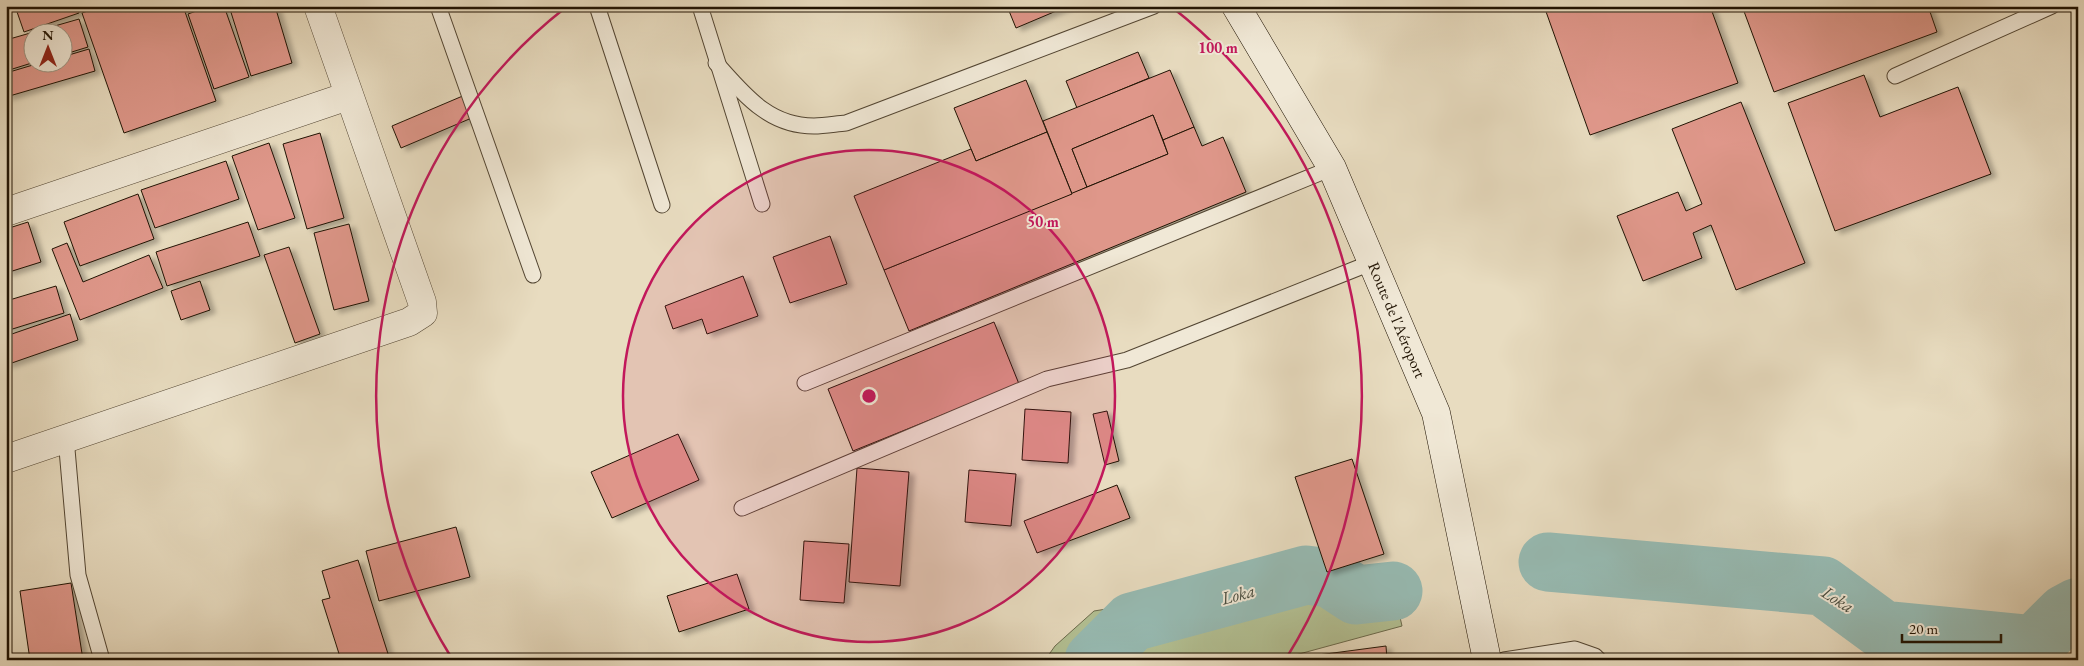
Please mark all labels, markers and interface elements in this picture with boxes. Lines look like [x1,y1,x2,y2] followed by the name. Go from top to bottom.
[22,22,72,72] north arrow
[42,26,54,44] text: N
[1198,38,1238,57] text: 100 m
[1027,212,1059,231] text: 50 m
[1363,259,1431,381] street label: Route de l'Aéroport
[860,387,878,405] centre of rings
[1218,578,1257,610] water label: Loka
[1817,580,1859,618] water label: Loka
[1902,611,2000,643] scale bar
[1909,619,1938,638] text: 20 m

